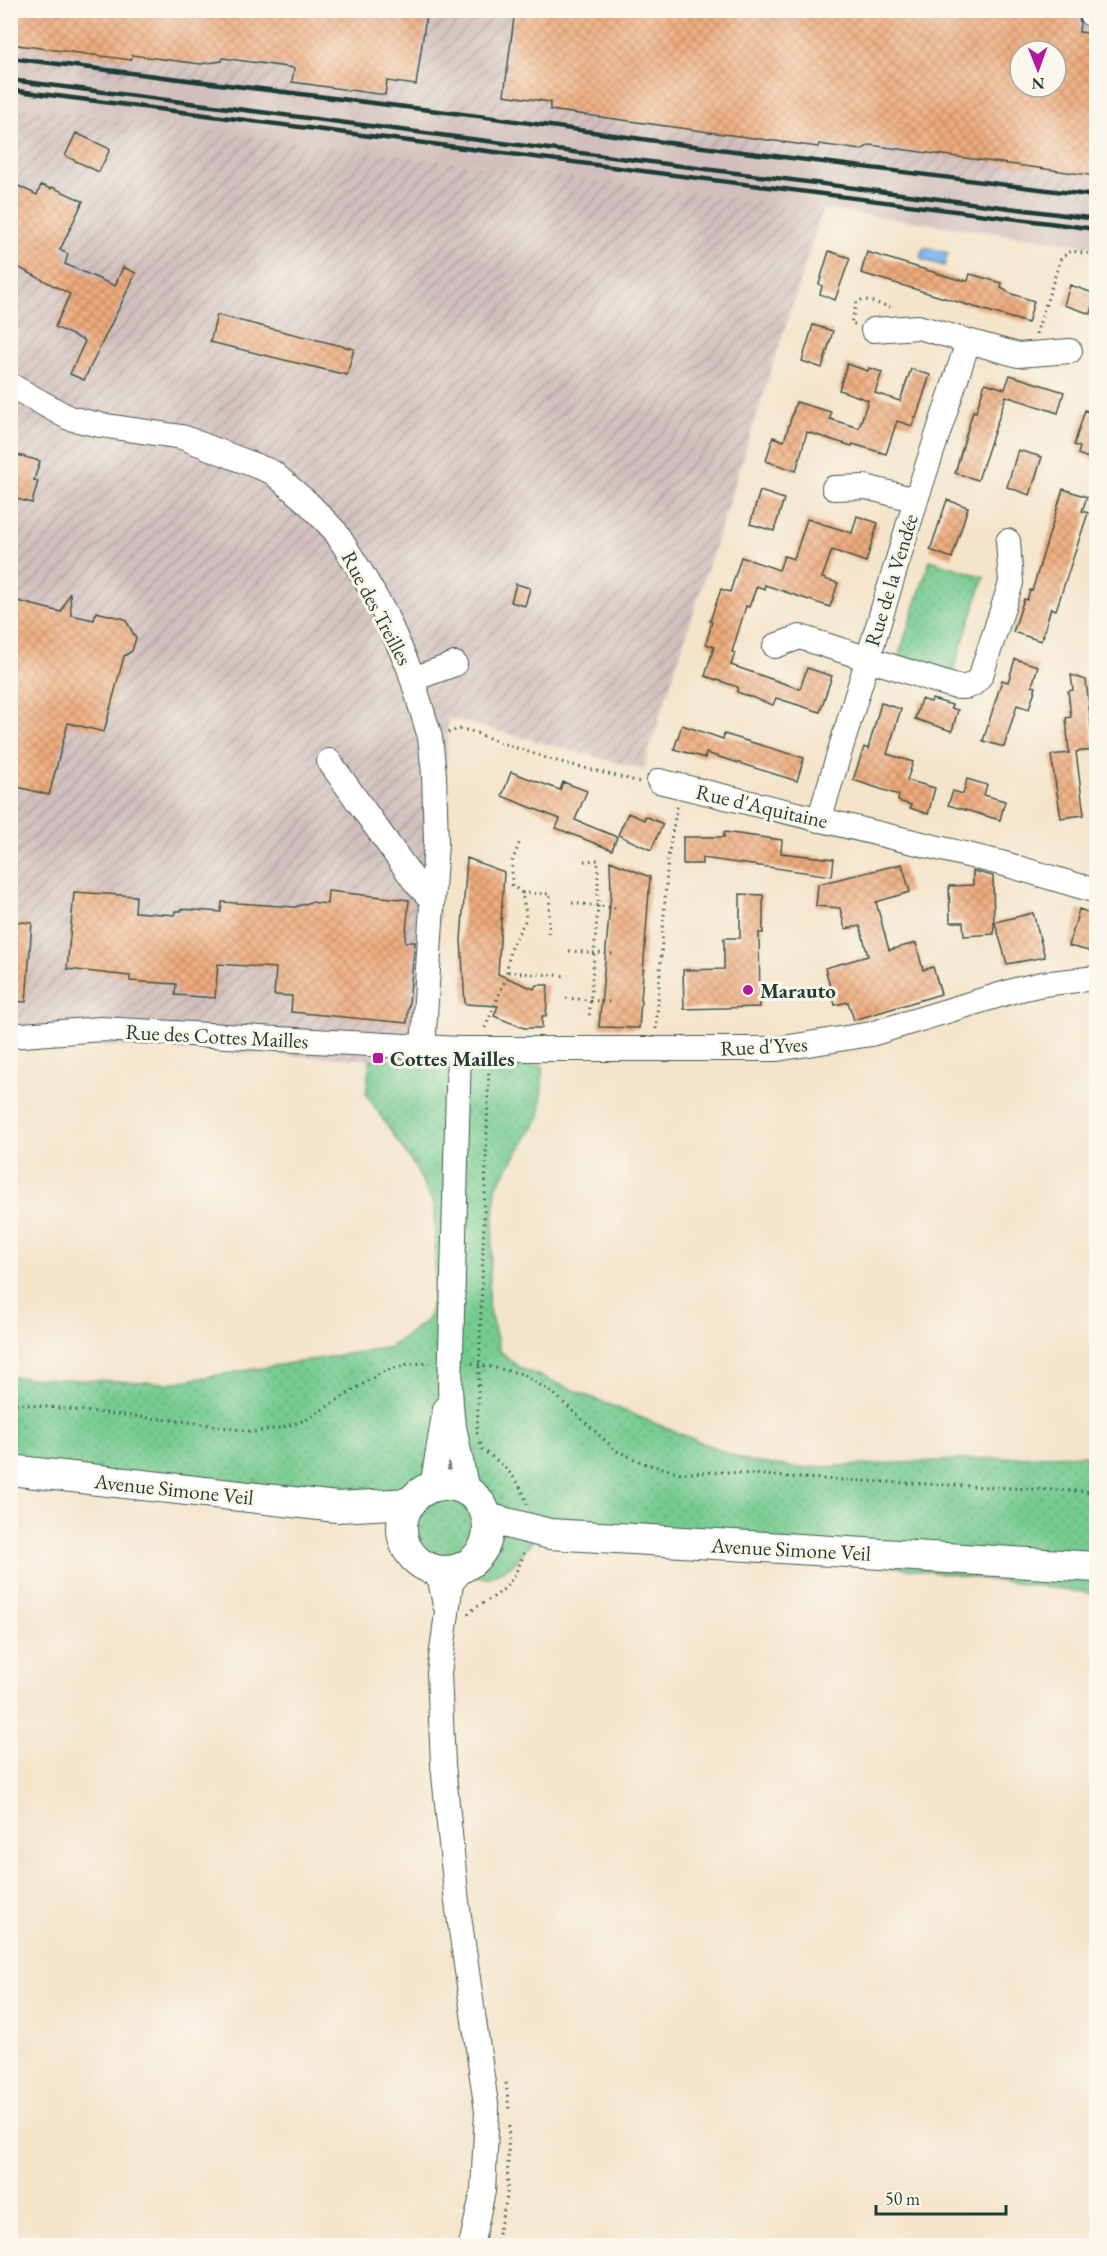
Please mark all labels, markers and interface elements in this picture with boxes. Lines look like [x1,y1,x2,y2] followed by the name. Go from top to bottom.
[1008,39,1068,99] north arrow
[1032,73,1045,94] text: N
[858,510,924,650] street label: Rue de la Vendée
[336,546,419,670] street label: Rue des Treilles
[694,778,830,834] street label: Rue d'Aquitaine
[760,977,836,1004] place label: Marauto
[741,983,755,997] marker: Marauto
[125,1018,309,1054] street label: Rue des Cottes Mailles
[720,1030,809,1062] street label: Rue d'Yves
[390,1045,515,1072] place label: Cottes Mailles
[371,1051,385,1065] marker: Cottes Mailles
[92,1467,255,1511] street label: Avenue Simone Veil
[709,1531,872,1567] street label: Avenue Simone Veil
[876,2178,1006,2216] scale bar
[885,2187,920,2210] text: 50 m

